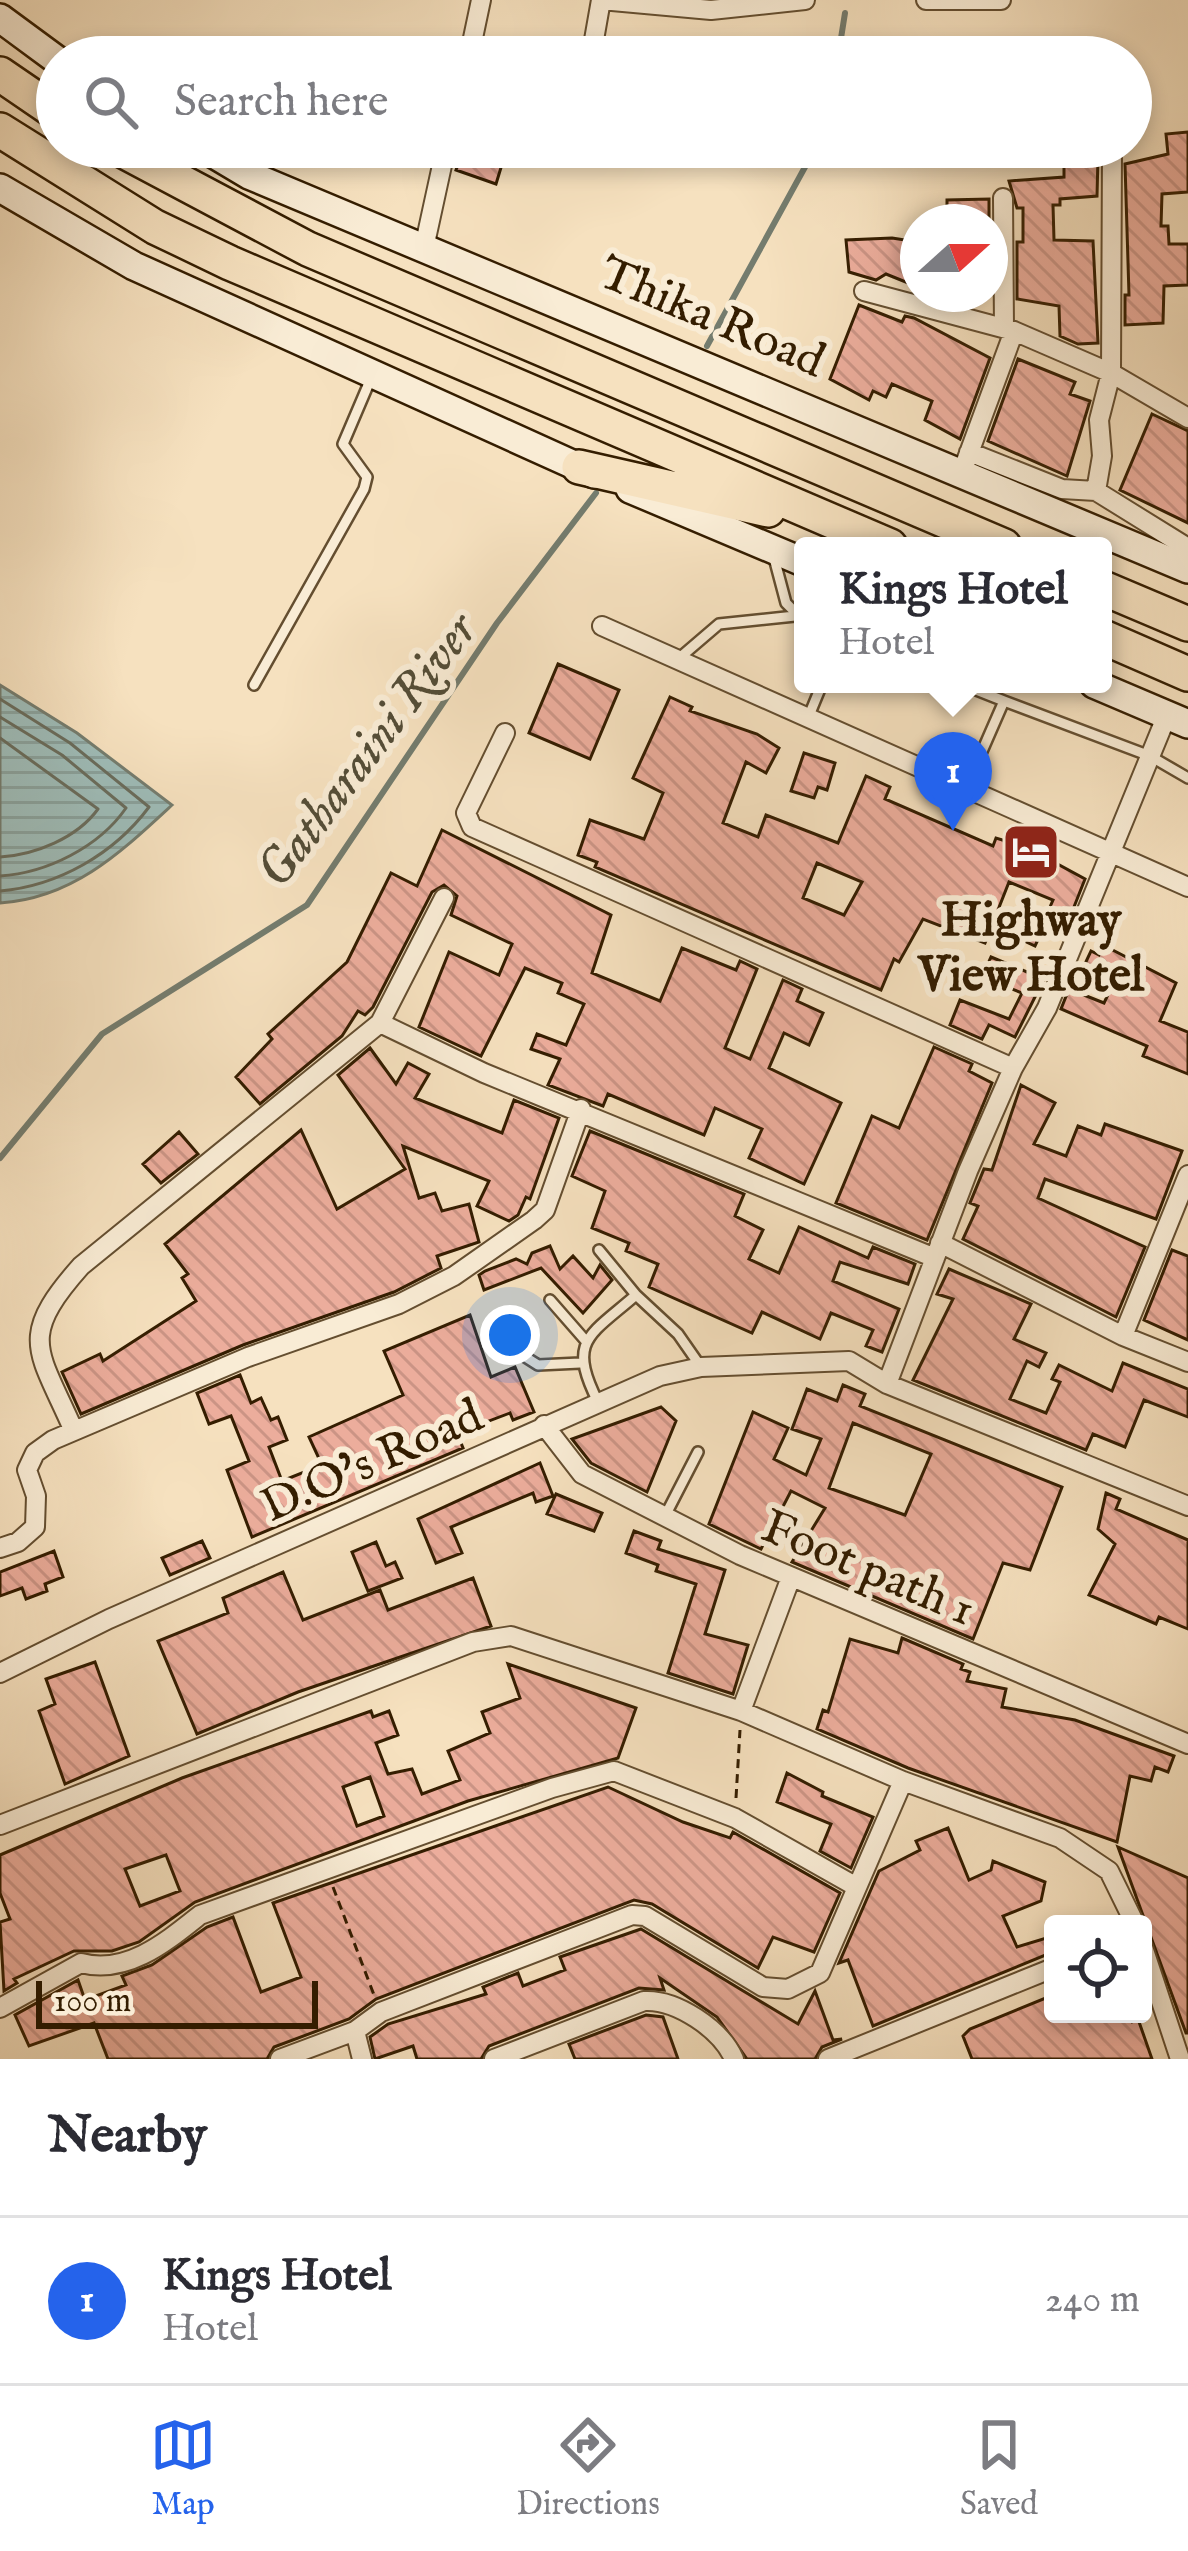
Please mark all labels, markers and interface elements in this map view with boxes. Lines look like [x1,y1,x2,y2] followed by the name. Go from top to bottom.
[36,36,1152,168] search box
[78,69,144,135] icon: search
[174,74,388,131] text: Search here
[900,204,1008,312] north arrow
[590,244,834,393] street label: Thika Road
[794,537,1112,693] popup
[838,562,1068,619] text: Kings Hotel
[244,599,495,902] water label: Gatharaini River
[838,619,934,668] text: Hotel
[914,732,992,831] pin: 1
[1000,821,1062,883] hotel icon: Highway View Hotel
[917,892,1145,1007] place label: Highway View Hotel
[480,1305,540,1365] your location
[253,1387,493,1538] street label: D.O's Road
[752,1498,983,1641] street label: Foot path 1
[1044,1915,1152,2023] map controls
[1044,1915,1152,2023] button: locate
[36,1975,318,2028] scale bar
[54,1981,131,2023] text: 100 m
[48,2105,207,2170] text: Nearby
[162,2248,391,2305] text: Kings Hotel
[80,2276,94,2325] text: 1
[1045,2276,1140,2325] text: 240 m
[162,2305,258,2354] text: Hotel
[150,2412,216,2526] tab: Map
[516,2412,660,2526] tab: Directions
[960,2412,1038,2526] tab: Saved

